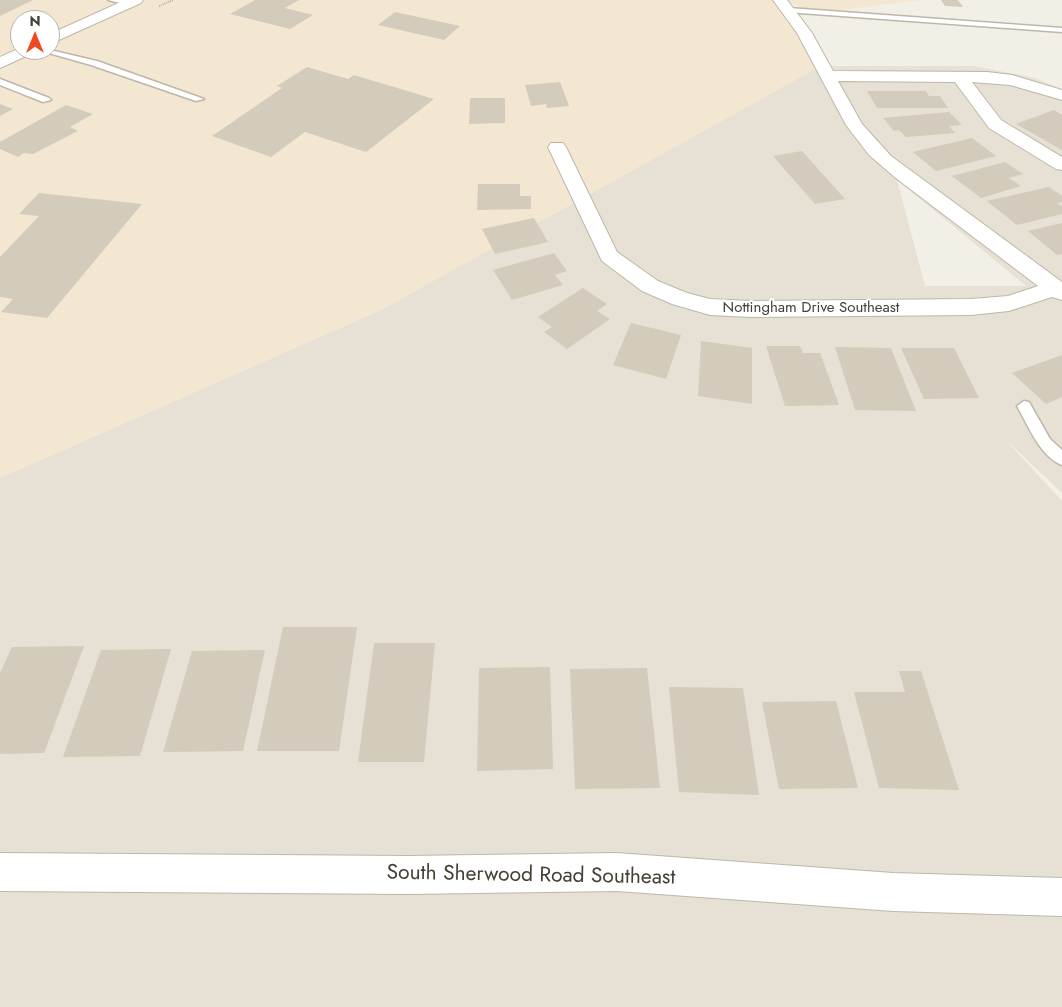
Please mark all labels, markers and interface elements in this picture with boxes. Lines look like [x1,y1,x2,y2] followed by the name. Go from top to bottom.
[10,10,60,60] north arrow
[29,11,41,31] text: N
[723,299,899,317] street label: Nottingham Drive Southeast
[386,861,676,891] street label: South Sherwood Road Southeast

